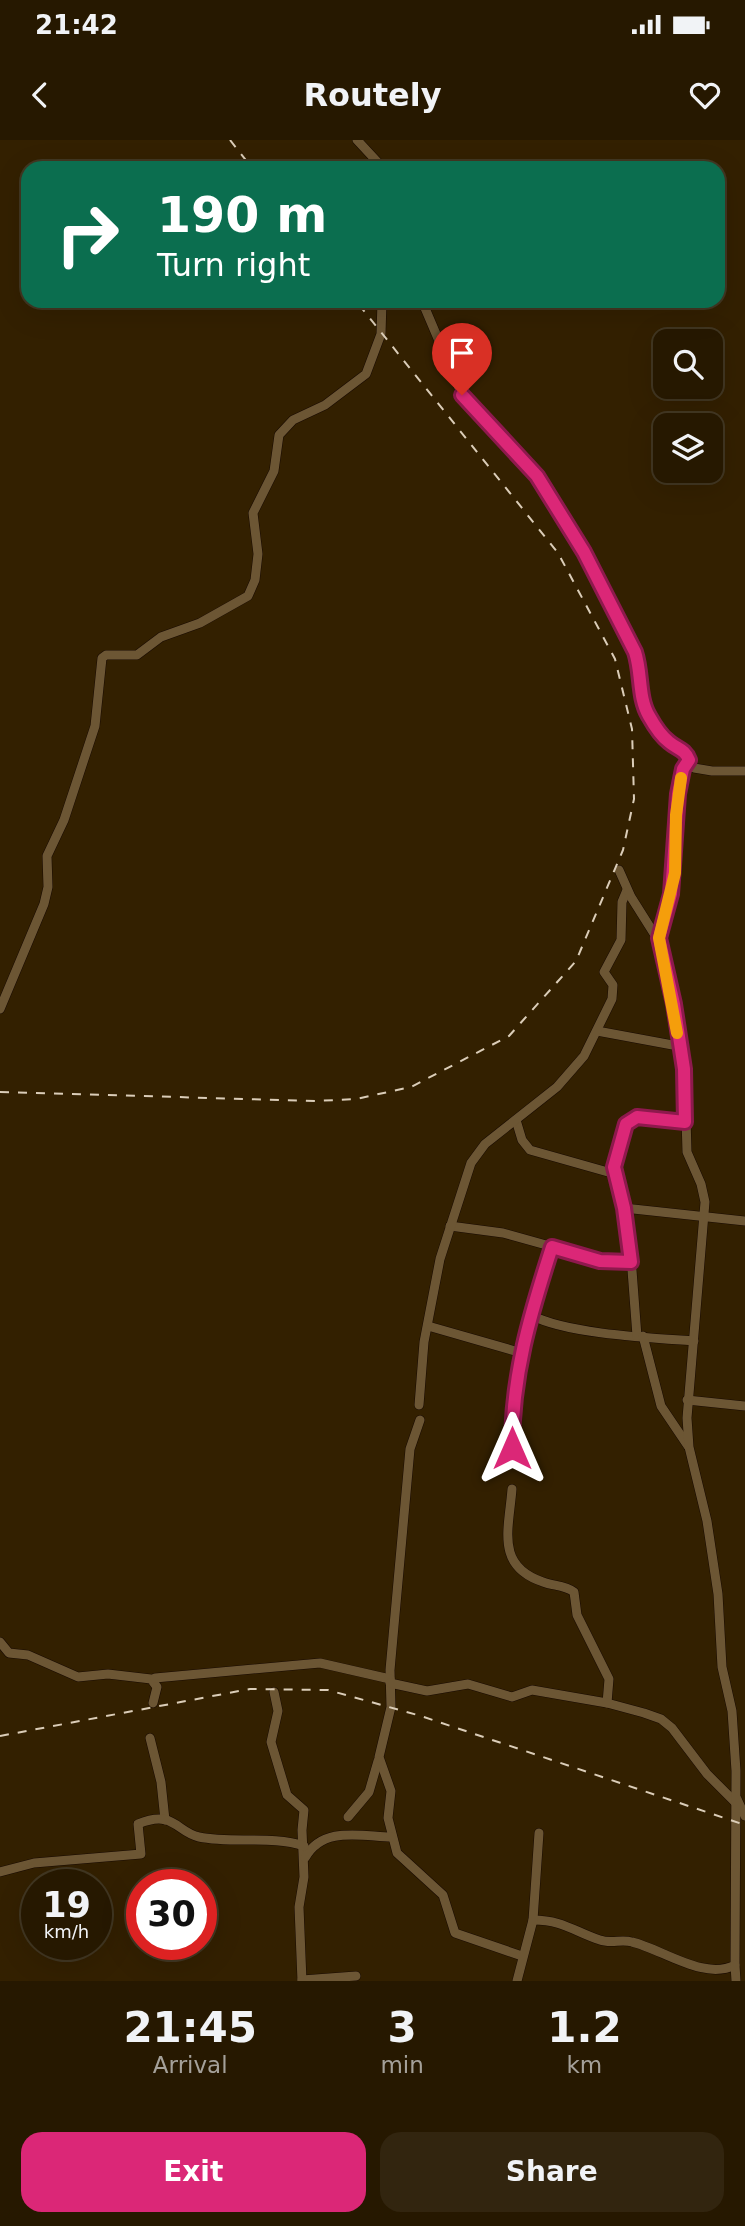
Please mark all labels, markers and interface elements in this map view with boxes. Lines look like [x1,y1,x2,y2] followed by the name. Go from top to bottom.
[35,10,118,40] text: 21:42
[21,76,59,114] icon: back
[303,76,442,114] text: Routely
[686,76,724,114] icon: heart
[157,187,327,244] text: 190 m
[42,189,133,280] icon: right
[157,246,310,284] text: Turn right
[432,323,492,395] pin
[653,329,723,483] map controls
[653,329,723,399] button: search
[443,334,481,372] icon: arrive
[653,413,723,483] button: layers
[475,1411,549,1485] position arrow
[126,1869,217,1960] speed limit sign: 30
[42,1885,91,1925] text: 19
[44,1921,89,1942] text: km/h
[123,2003,257,2052] text: 21:45
[388,2003,417,2052] text: 3
[547,2003,622,2052] text: 1.2
[153,2052,228,2078] text: Arrival
[380,2052,424,2078] text: min
[567,2052,602,2078] text: km
[21,2132,366,2212] button: Exit
[380,2132,724,2212] button: Share

